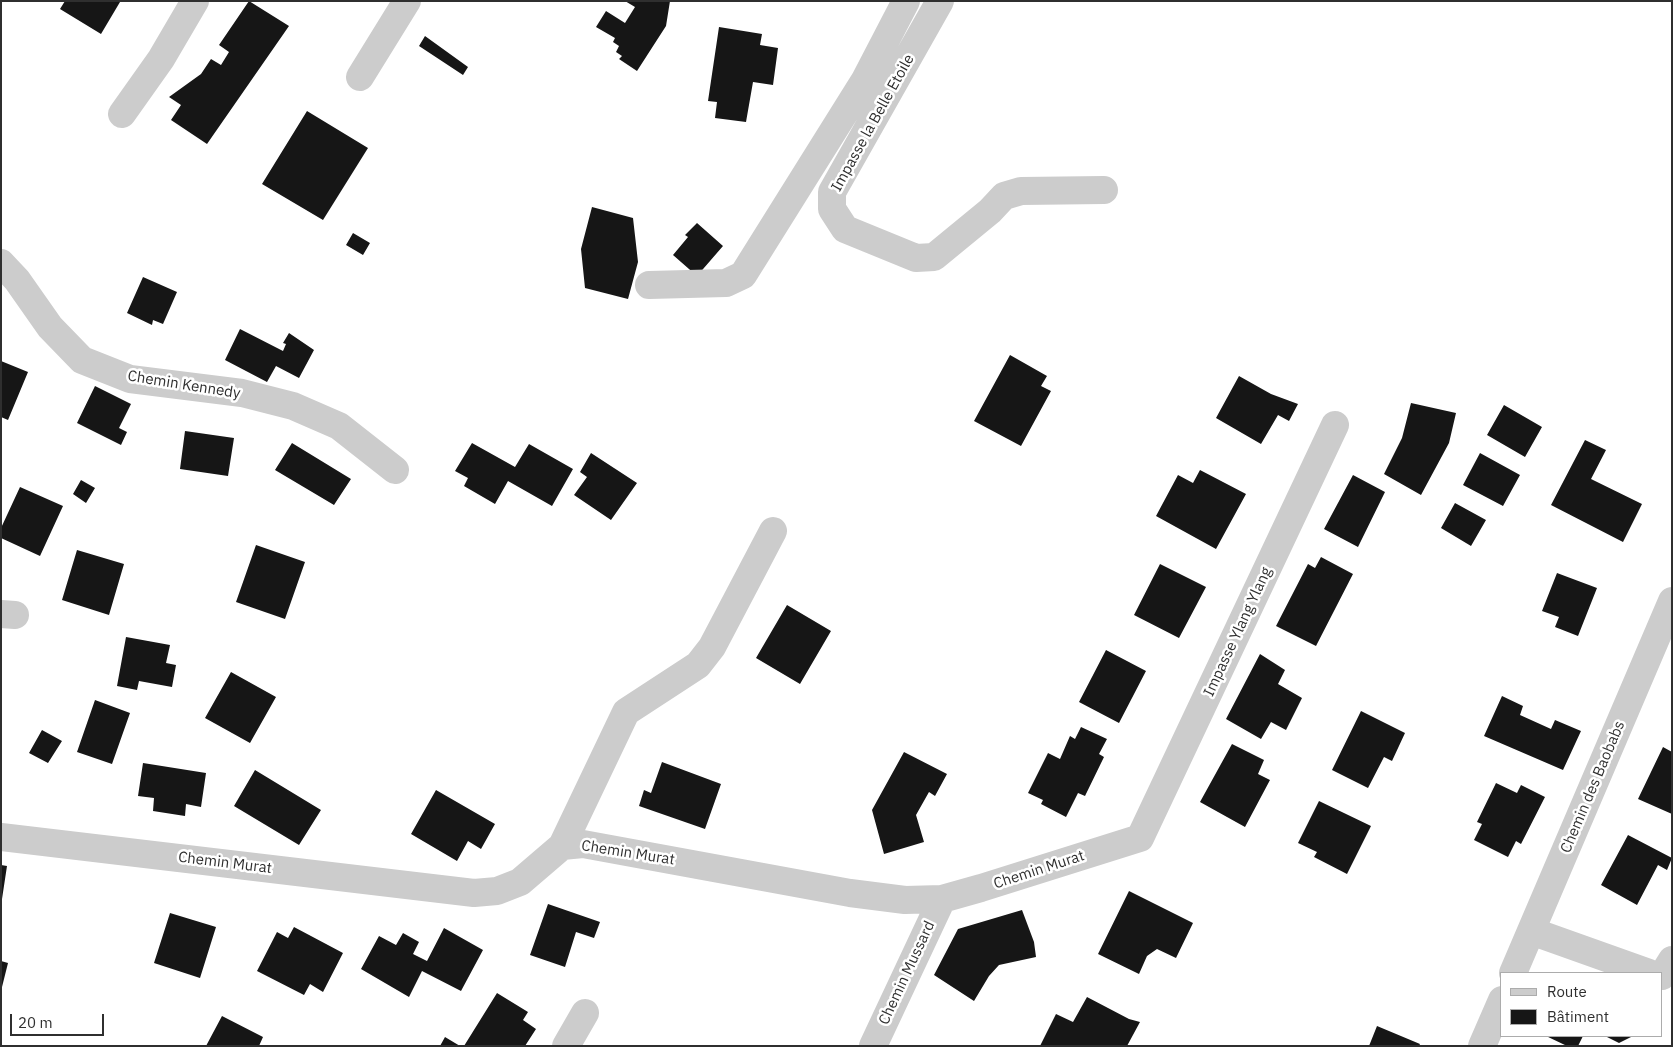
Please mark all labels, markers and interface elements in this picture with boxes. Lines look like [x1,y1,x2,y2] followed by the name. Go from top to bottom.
[828,51,918,195] street label: Impasse la Belle Etoile
[126,367,242,403] street label: Chemin Kennedy
[1200,565,1276,699] street label: Impasse Ylang Ylang
[1557,718,1629,856] street label: Chemin des Baobabs
[580,837,676,869] street label: Chemin Murat
[991,847,1087,893] street label: Chemin Murat
[177,848,273,878] street label: Chemin Murat
[875,918,939,1028] street label: Chemin Mussard
[1500,972,1663,1037] legend
[1547,982,1587,1001] text: Route
[12,1004,106,1036] scale bar
[1547,1007,1609,1026] text: Bâtiment
[18,1013,53,1032] text: 20 m

